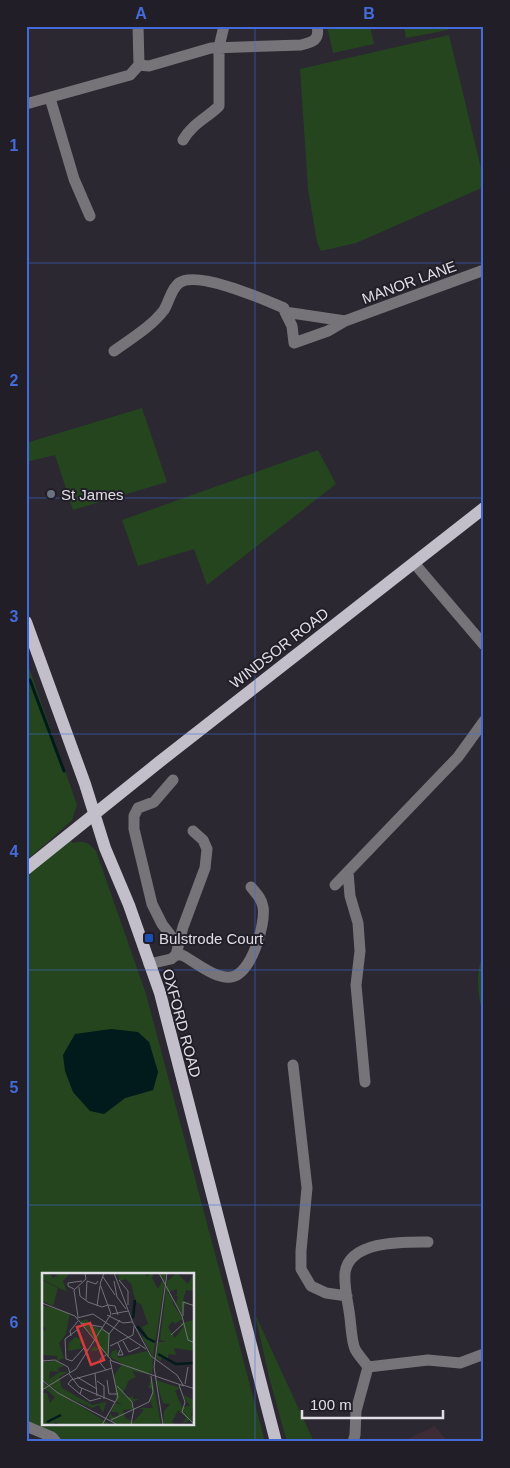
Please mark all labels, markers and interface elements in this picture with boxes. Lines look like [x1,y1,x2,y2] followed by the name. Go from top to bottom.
[135,5,147,22] text: A
[363,5,375,22] text: B
[10,137,19,154] text: 1
[359,257,459,307] street label: MANOR LANE
[10,372,19,389] text: 2
[61,486,124,503] place label: St James
[45,488,57,500] marker: St James
[226,604,332,692] street label: WINDSOR ROAD
[10,608,19,625] text: 3
[10,843,19,860] text: 4
[159,930,264,947] place label: Bulstrode Court
[143,932,155,944] marker: Bulstrode Court
[159,967,205,1079] street label: OXFORD ROAD
[10,1079,19,1096] text: 5
[42,1273,195,1426] inset map
[10,1314,19,1331] text: 6
[302,1388,444,1420] scale bar
[310,1396,352,1413] text: 100 m

